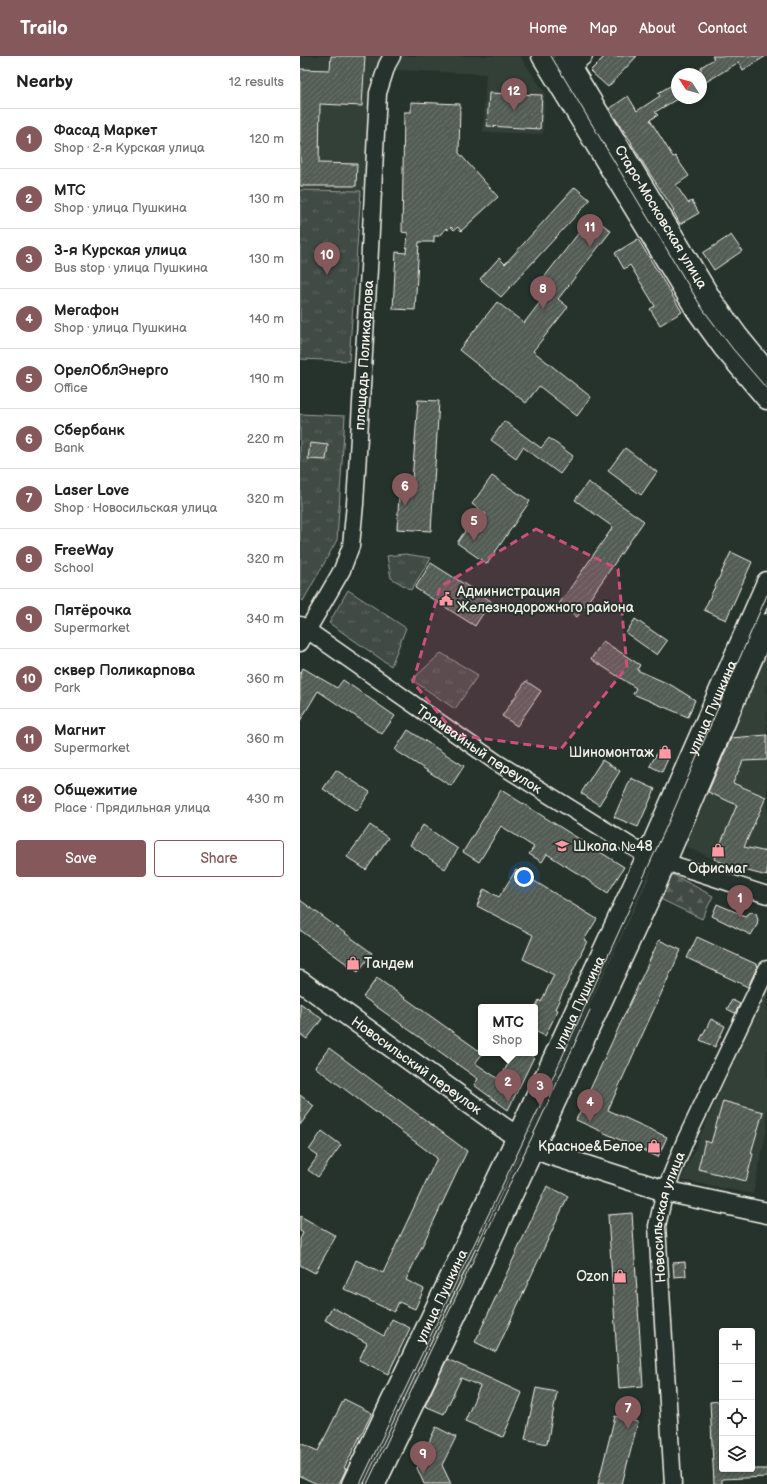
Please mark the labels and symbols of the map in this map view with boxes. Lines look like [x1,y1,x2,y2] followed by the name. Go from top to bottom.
[671,68,707,104] north arrow
[501,78,527,111] pin: 12
[611,142,711,293] street label: Старо-Московская улица
[577,214,603,247] pin: 11
[314,242,340,275] pin: 10
[530,276,556,309] pin: 8
[351,279,377,431] street label: площадь Поликарпова
[392,473,418,506] pin: 6
[461,508,487,541] pin: 5
[456,583,635,616] place label: Администрация Железнодорожного района
[438,591,454,607] public building icon: Администрация Железнодорожного района
[684,657,741,758] street label: улица Пушкина
[413,701,545,798] street label: Трамвайный переулок
[569,744,654,761] place label: Шиномонтаж
[657,744,673,760] shop icon: Шиномонтаж
[554,838,570,854] school or university icon: Школа №48
[573,838,653,855] place label: Школа №48
[710,842,726,858] shop icon: Офисмаг
[688,860,748,877] place label: Офисмаг
[514,867,534,887] your location
[727,885,753,918] pin: 1
[550,953,609,1053] street label: улица Пушкина
[345,955,361,971] shop icon: Тандем
[364,955,414,972] place label: Тандем
[348,1013,485,1119] street label: Новосильский переулок
[495,1069,521,1102] pin: 2
[527,1073,553,1106] pin: 3
[577,1089,603,1122] pin: 4
[538,1138,643,1155] place label: Красное&Белое
[646,1138,662,1154] shop icon: Красное&Белое
[649,1148,689,1283] street label: Новосильская улица
[412,1246,472,1346] street label: улица Пушкина
[576,1268,609,1285] place label: Ozon
[612,1268,628,1284] shop icon: Ozon
[615,1396,641,1429] pin: 7
[410,1441,436,1474] pin: 9

